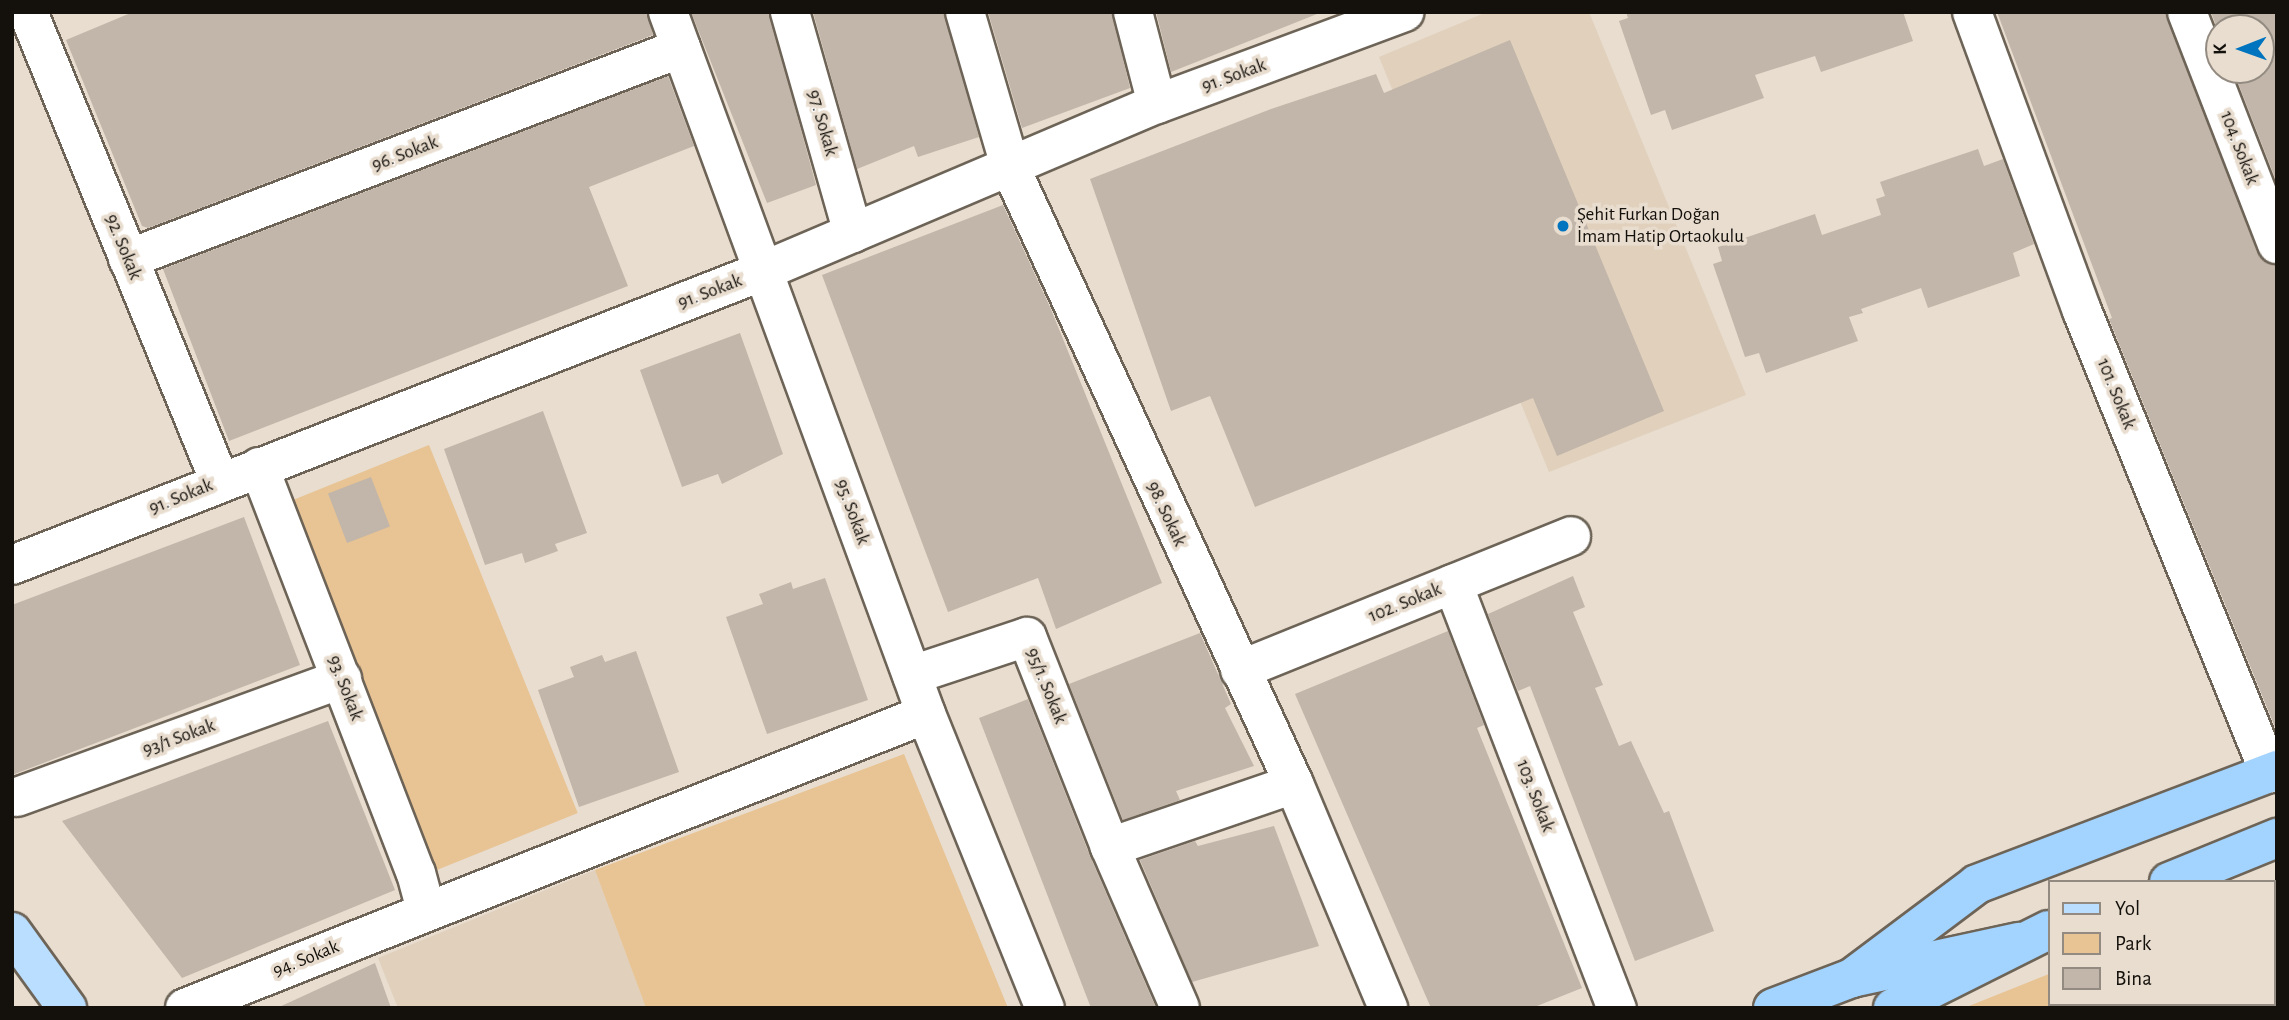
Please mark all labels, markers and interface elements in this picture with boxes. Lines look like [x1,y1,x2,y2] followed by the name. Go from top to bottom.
[2205,14,2275,84] north arrow
[2211,44,2230,55] text: K
[1199,54,1269,98] street label: 91. Sokak
[802,87,842,159] street label: 97. Sokak
[2215,108,2263,188] street label: 104. Sokak
[369,131,441,177] street label: 96. Sokak
[1577,204,1744,248] place label: Şehit Furkan Doğan İmam Hatip Ortaokulu
[100,211,146,283] street label: 92. Sokak
[1555,218,1571,234] marker: Şehit Furkan Doğan İmam Hatip Ortaokulu
[675,269,745,315] street label: 91. Sokak
[2092,355,2140,433] street label: 101. Sokak
[146,474,216,520] street label: 91. Sokak
[830,476,874,548] street label: 95. Sokak
[1141,478,1191,550] street label: 98. Sokak
[1365,578,1445,628] street label: 102. Sokak
[1020,645,1072,727] street label: 95/1. Sokak
[322,652,368,724] street label: 93. Sokak
[140,714,218,762] street label: 93/1 Sokak
[1511,757,1559,835] street label: 103. Sokak
[2048,880,2275,1006] legend
[2115,898,2140,919] text: Yol
[2115,933,2151,954] text: Park
[270,935,342,983] street label: 94. Sokak
[2115,968,2152,989] text: Bina

